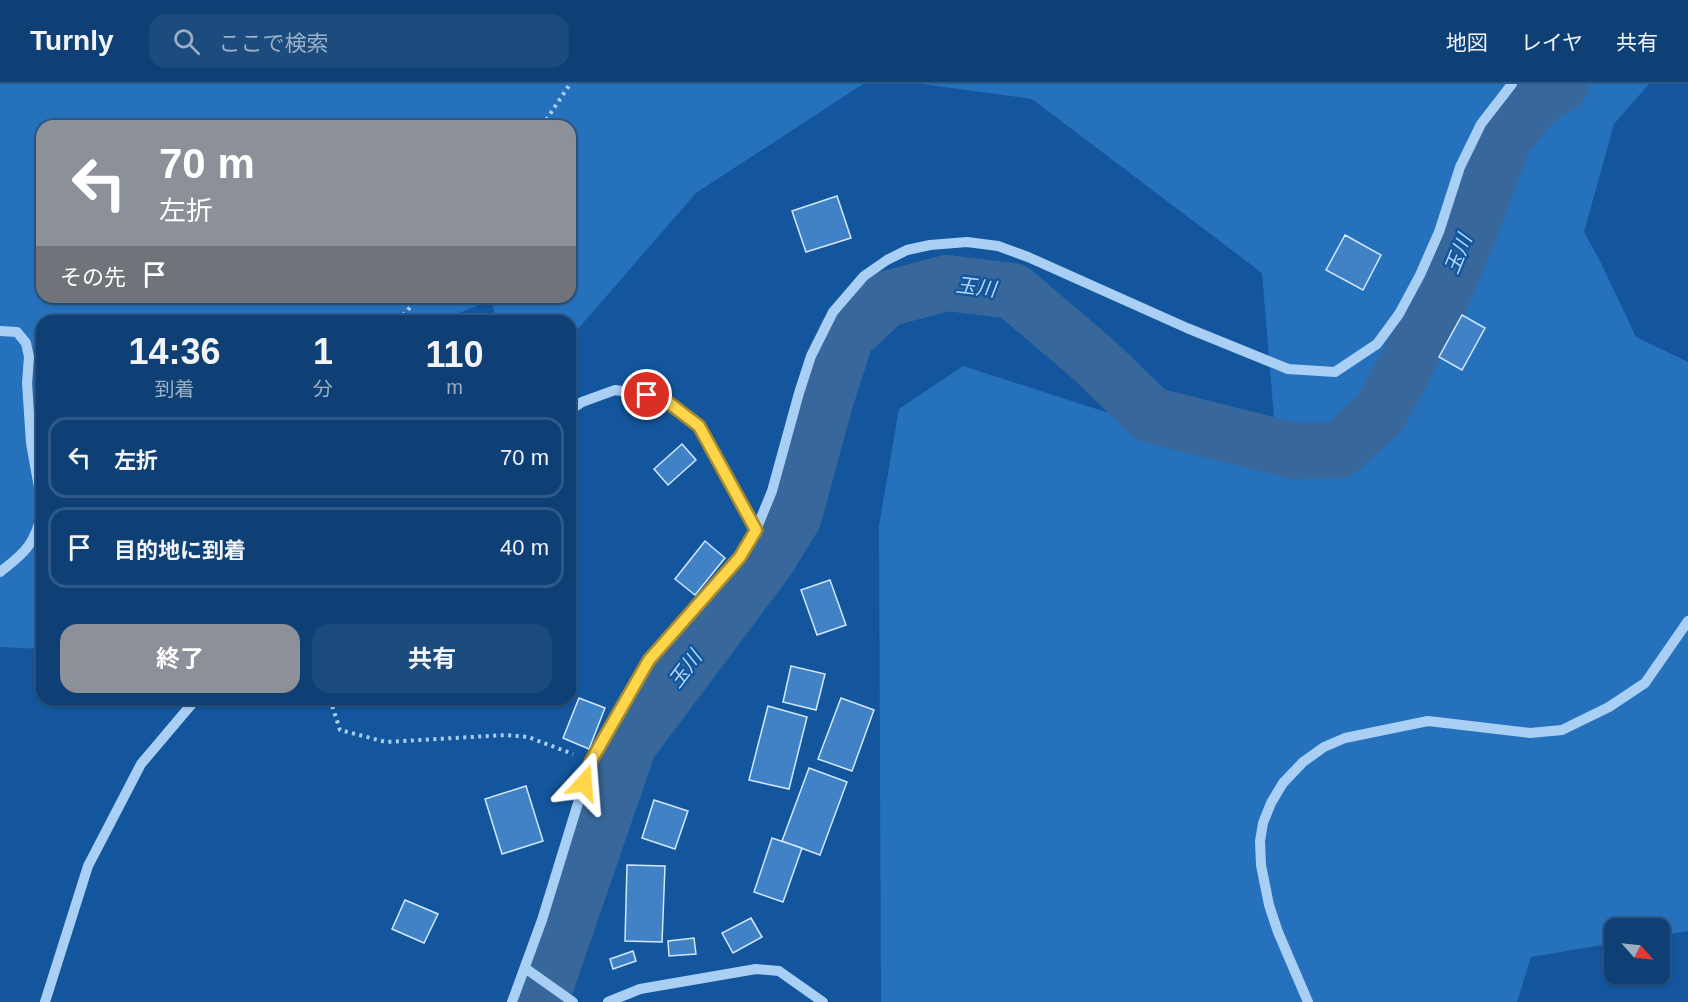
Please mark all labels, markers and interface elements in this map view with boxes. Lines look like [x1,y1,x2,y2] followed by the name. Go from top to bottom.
[149,14,569,68] search box
[30,25,113,56] text: Turnly
[170,25,203,58] icon: search
[218,31,329,56] text: ここで検索
[1446,31,1488,54] text: 地図
[1521,31,1583,54] text: レイヤ
[1616,31,1658,54] text: 共有
[159,140,255,187] text: 70 m
[60,144,138,222] icon: left
[159,196,213,226] text: 左折
[1440,229,1476,277] water label: 玉川
[138,258,171,291] icon: arrive
[60,265,126,290] text: その先
[955,274,999,301] water label: 玉川
[128,331,221,372] text: 14:36
[313,331,333,372] text: 1
[425,334,484,375] text: 110
[621,369,672,420] pin
[446,376,463,398] text: m
[154,378,194,400] text: 到着
[313,378,333,400] text: 分
[630,378,663,411] icon: arrive
[63,441,96,474] icon: left
[500,445,549,470] text: 70 m
[114,448,158,473] text: 左折
[63,531,96,564] icon: arrive
[500,535,549,560] text: 40 m
[114,538,246,563] text: 目的地に到着
[60,624,300,693] button: 終了
[312,624,552,693] button: 共有
[664,645,707,692] water label: 玉川
[552,751,616,815] position arrow
[1604,918,1670,984] north arrow
[1604,918,1670,984] map controls

